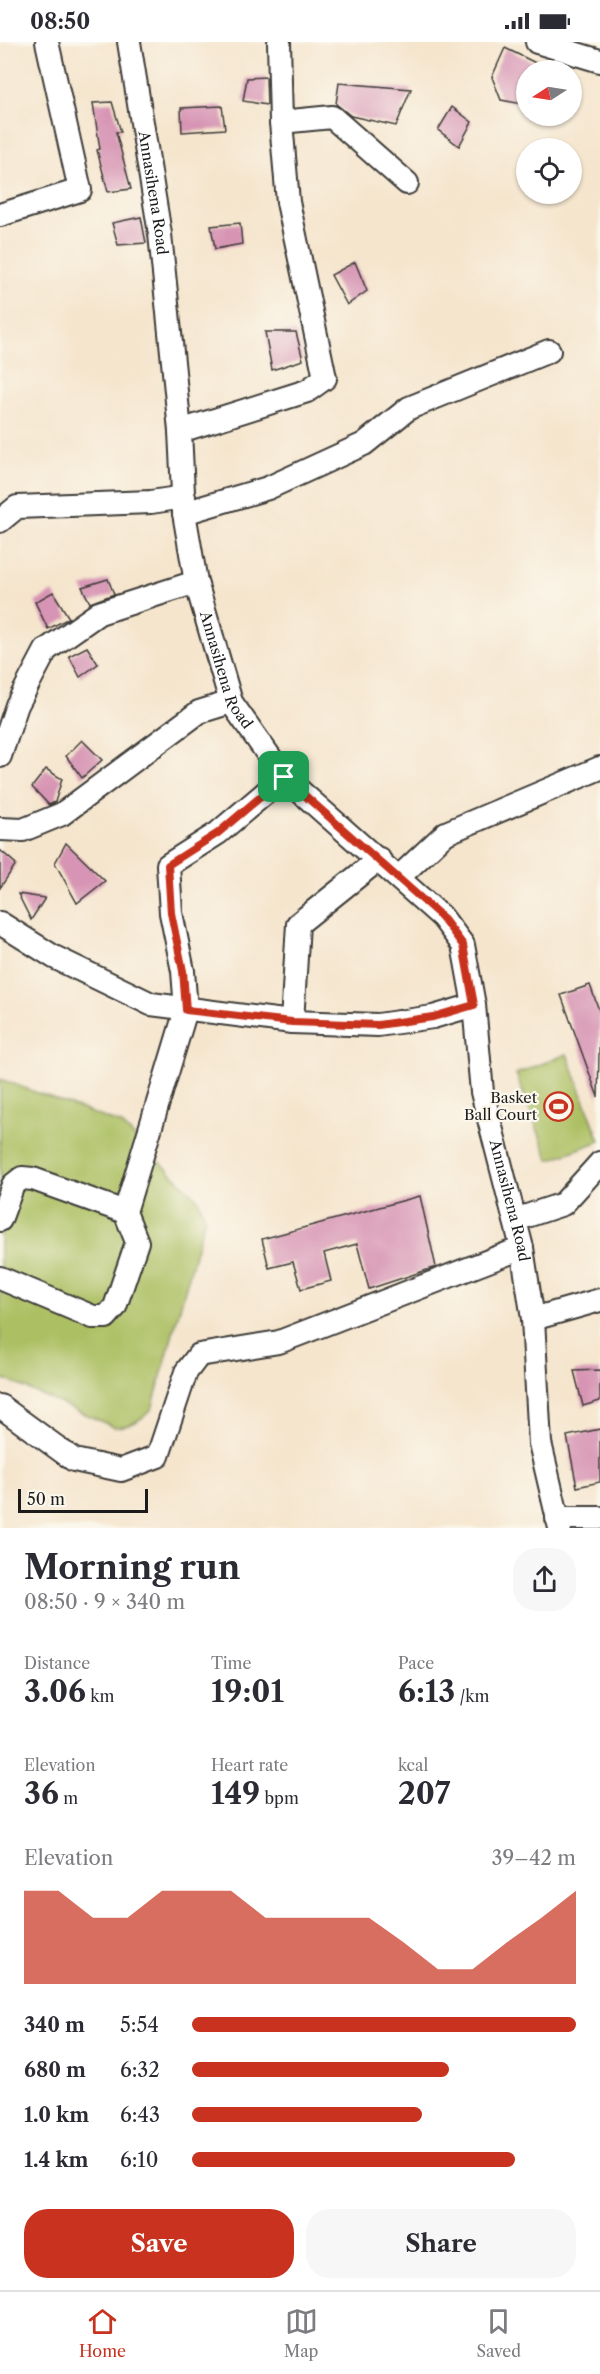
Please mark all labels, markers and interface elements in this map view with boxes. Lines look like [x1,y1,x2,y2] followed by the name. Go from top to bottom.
[30,8,90,35] text: 08:50
[516,60,582,126] north arrow
[516,60,582,204] map controls
[134,129,172,256] street label: Annasihena Road
[516,138,582,204] button: locate
[196,608,257,732] street label: Annasihena Road
[258,751,309,802] pin
[267,760,300,793] icon: arrive
[464,1088,538,1124] place label: Basket Ball Court
[542,1091,574,1123] sports icon: Basket Ball Court
[485,1137,534,1263] street label: Annasihena Road
[18,1486,148,1514] scale bar
[27,1489,65,1509] text: 50 m
[24,1547,240,1588] text: Morning run
[513,1548,576,1611] button: share
[24,1590,185,1614] text: 08:50 · 9 × 340 m
[24,1653,90,1673] text: Distance
[211,1653,251,1673] text: Time
[398,1653,434,1673] text: Pace
[24,1673,86,1710] text: 3.06
[211,1673,284,1710] text: 19:01
[398,1673,455,1710] text: 6:13
[86,1686,114,1706] text: km
[455,1686,489,1706] text: /km
[24,1755,95,1775] text: Elevation
[211,1755,288,1775] text: Heart rate
[398,1755,428,1775] text: kcal
[24,1775,59,1812] text: 36
[211,1775,260,1812] text: 149
[398,1775,450,1812] text: 207
[59,1788,78,1808] text: m
[260,1788,299,1808] text: bpm
[24,1846,113,1870] text: Elevation
[491,1846,576,1870] text: 39–42 m
[24,2013,85,2037] text: 340 m
[120,2013,159,2037] text: 5:54
[24,2058,86,2082] text: 680 m
[120,2058,160,2082] text: 6:32
[24,2103,89,2127] text: 1.0 km
[120,2103,160,2127] text: 6:43
[24,2148,89,2172] text: 1.4 km
[120,2148,158,2172] text: 6:10
[24,2209,294,2278] button: Save
[306,2209,576,2278] button: Share
[79,2305,126,2361] tab: Home
[284,2305,318,2361] tab: Map
[477,2305,521,2361] tab: Saved

